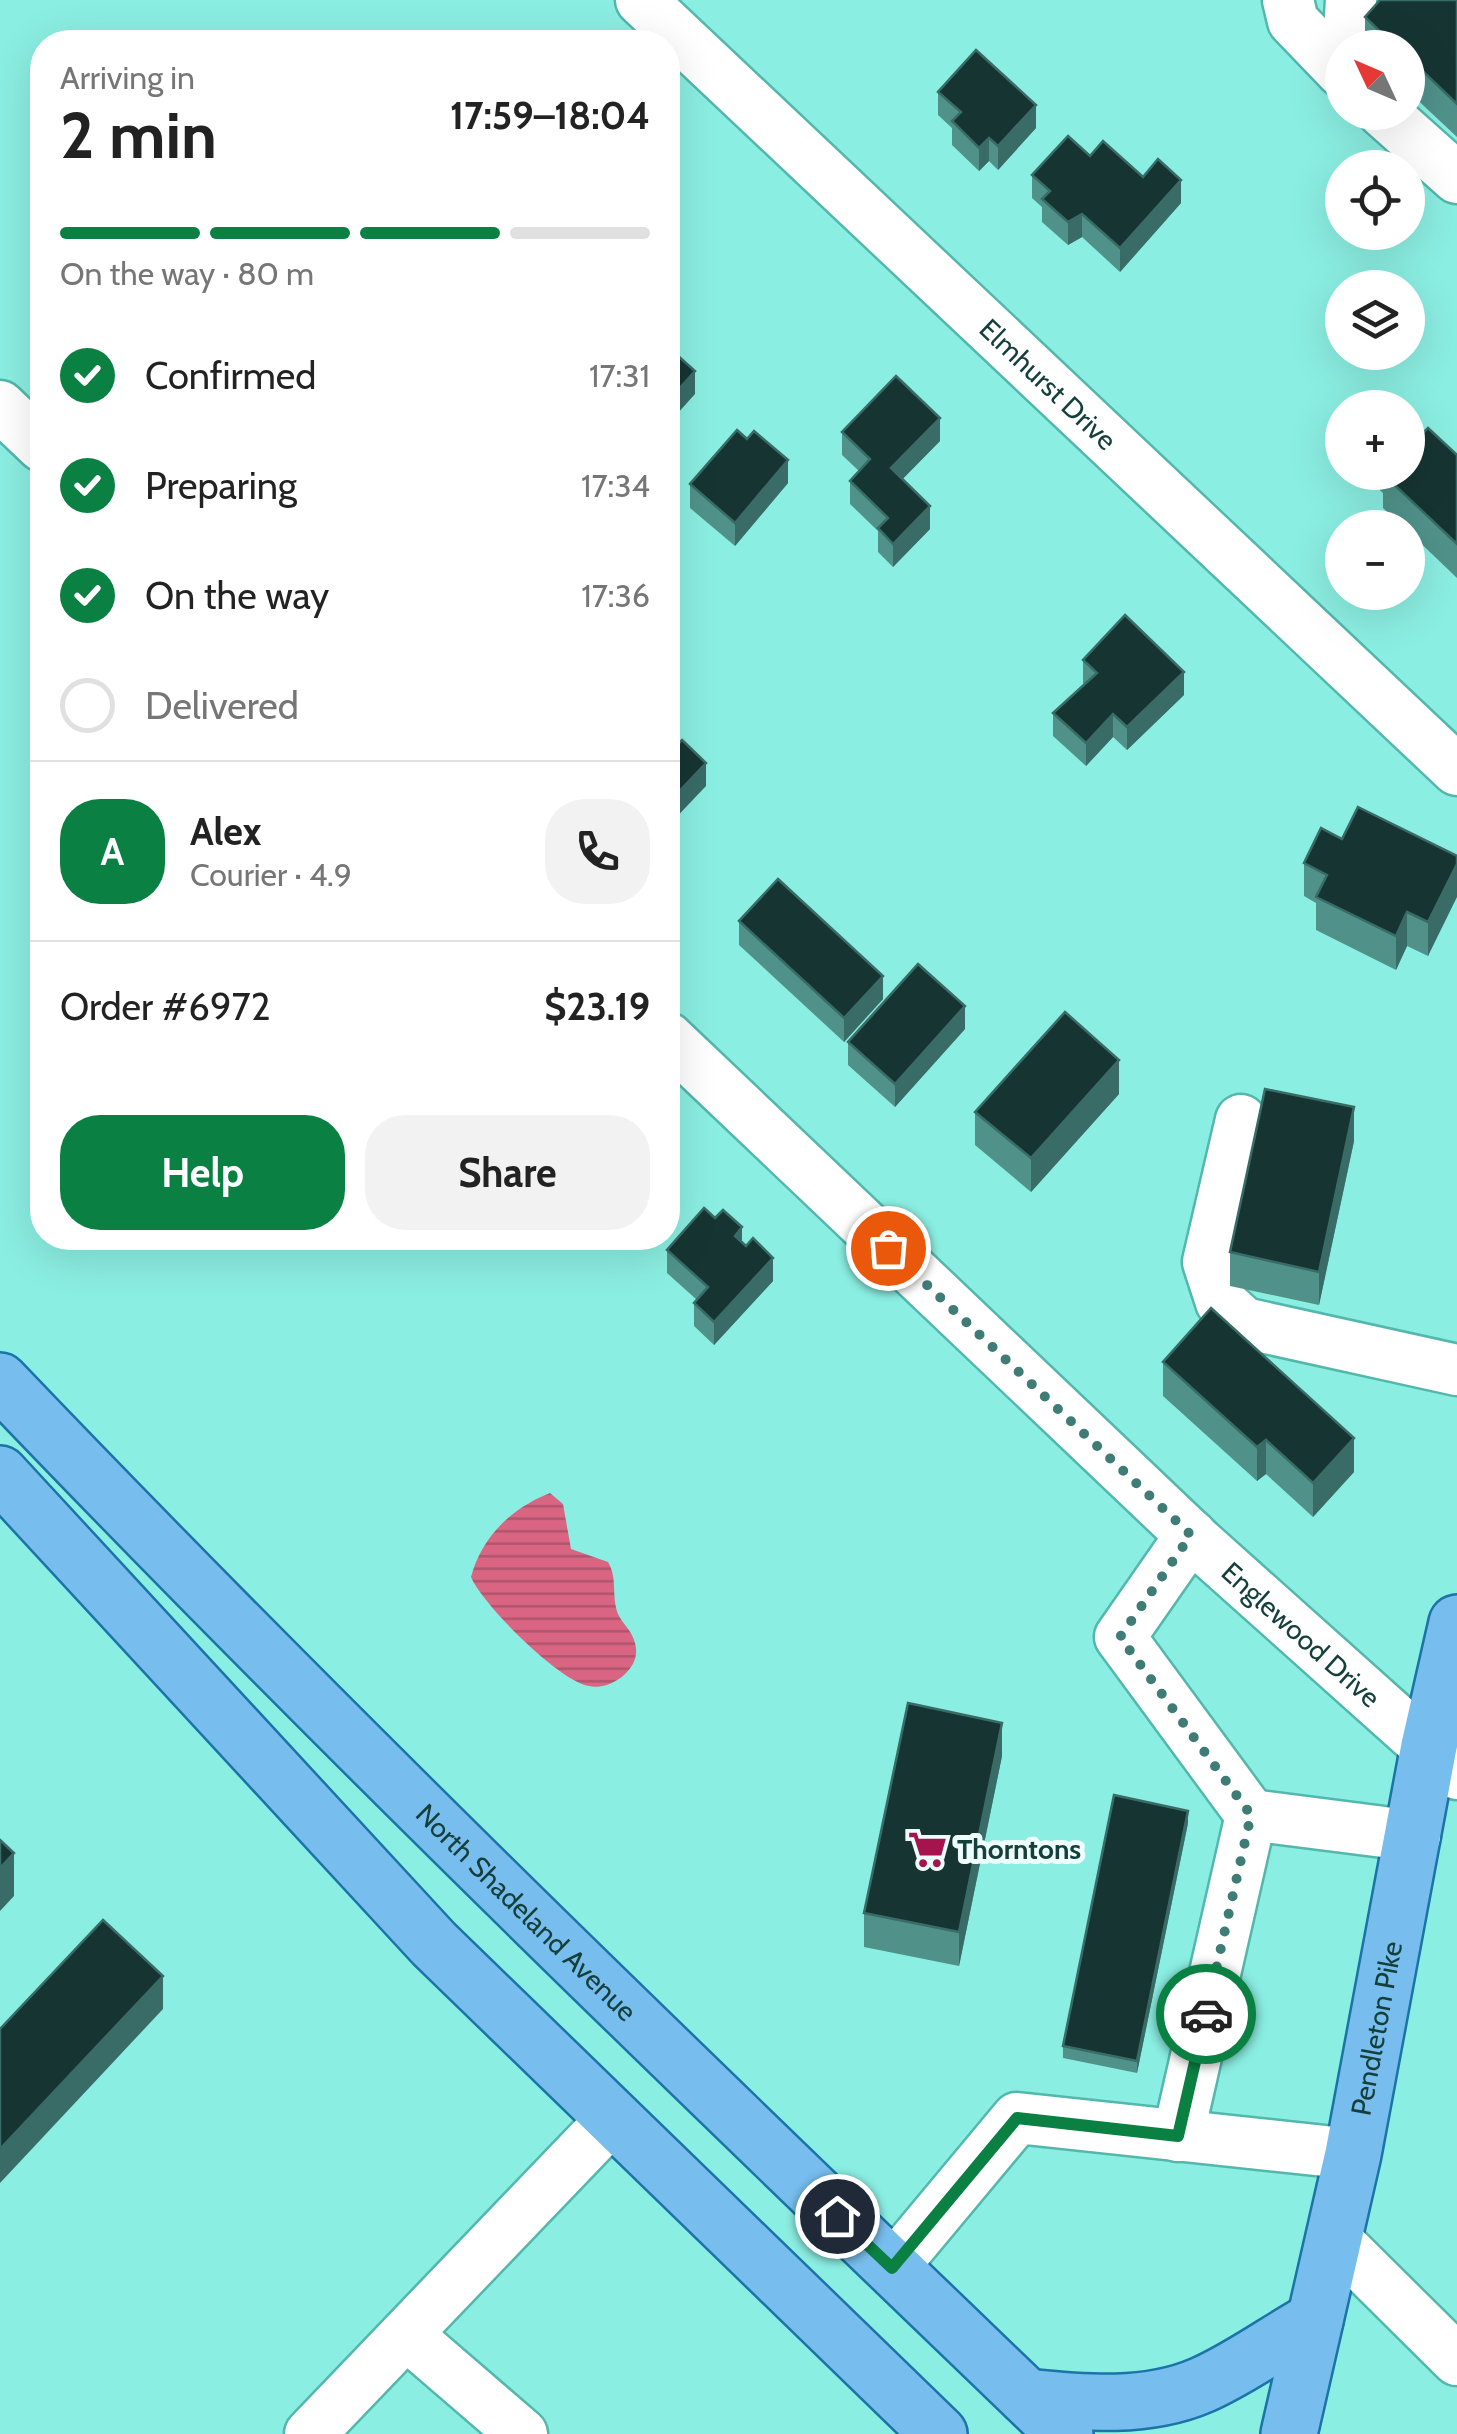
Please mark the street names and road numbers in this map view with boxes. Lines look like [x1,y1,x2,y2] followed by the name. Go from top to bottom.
[973,312,1124,457] street label: Elmhurst Drive
[1215,1555,1388,1714] street label: Englewood Drive
[409,1797,644,2028] street label: North Shadeland Avenue
[1343,1938,1409,2118] street label: Pendleton Pike

